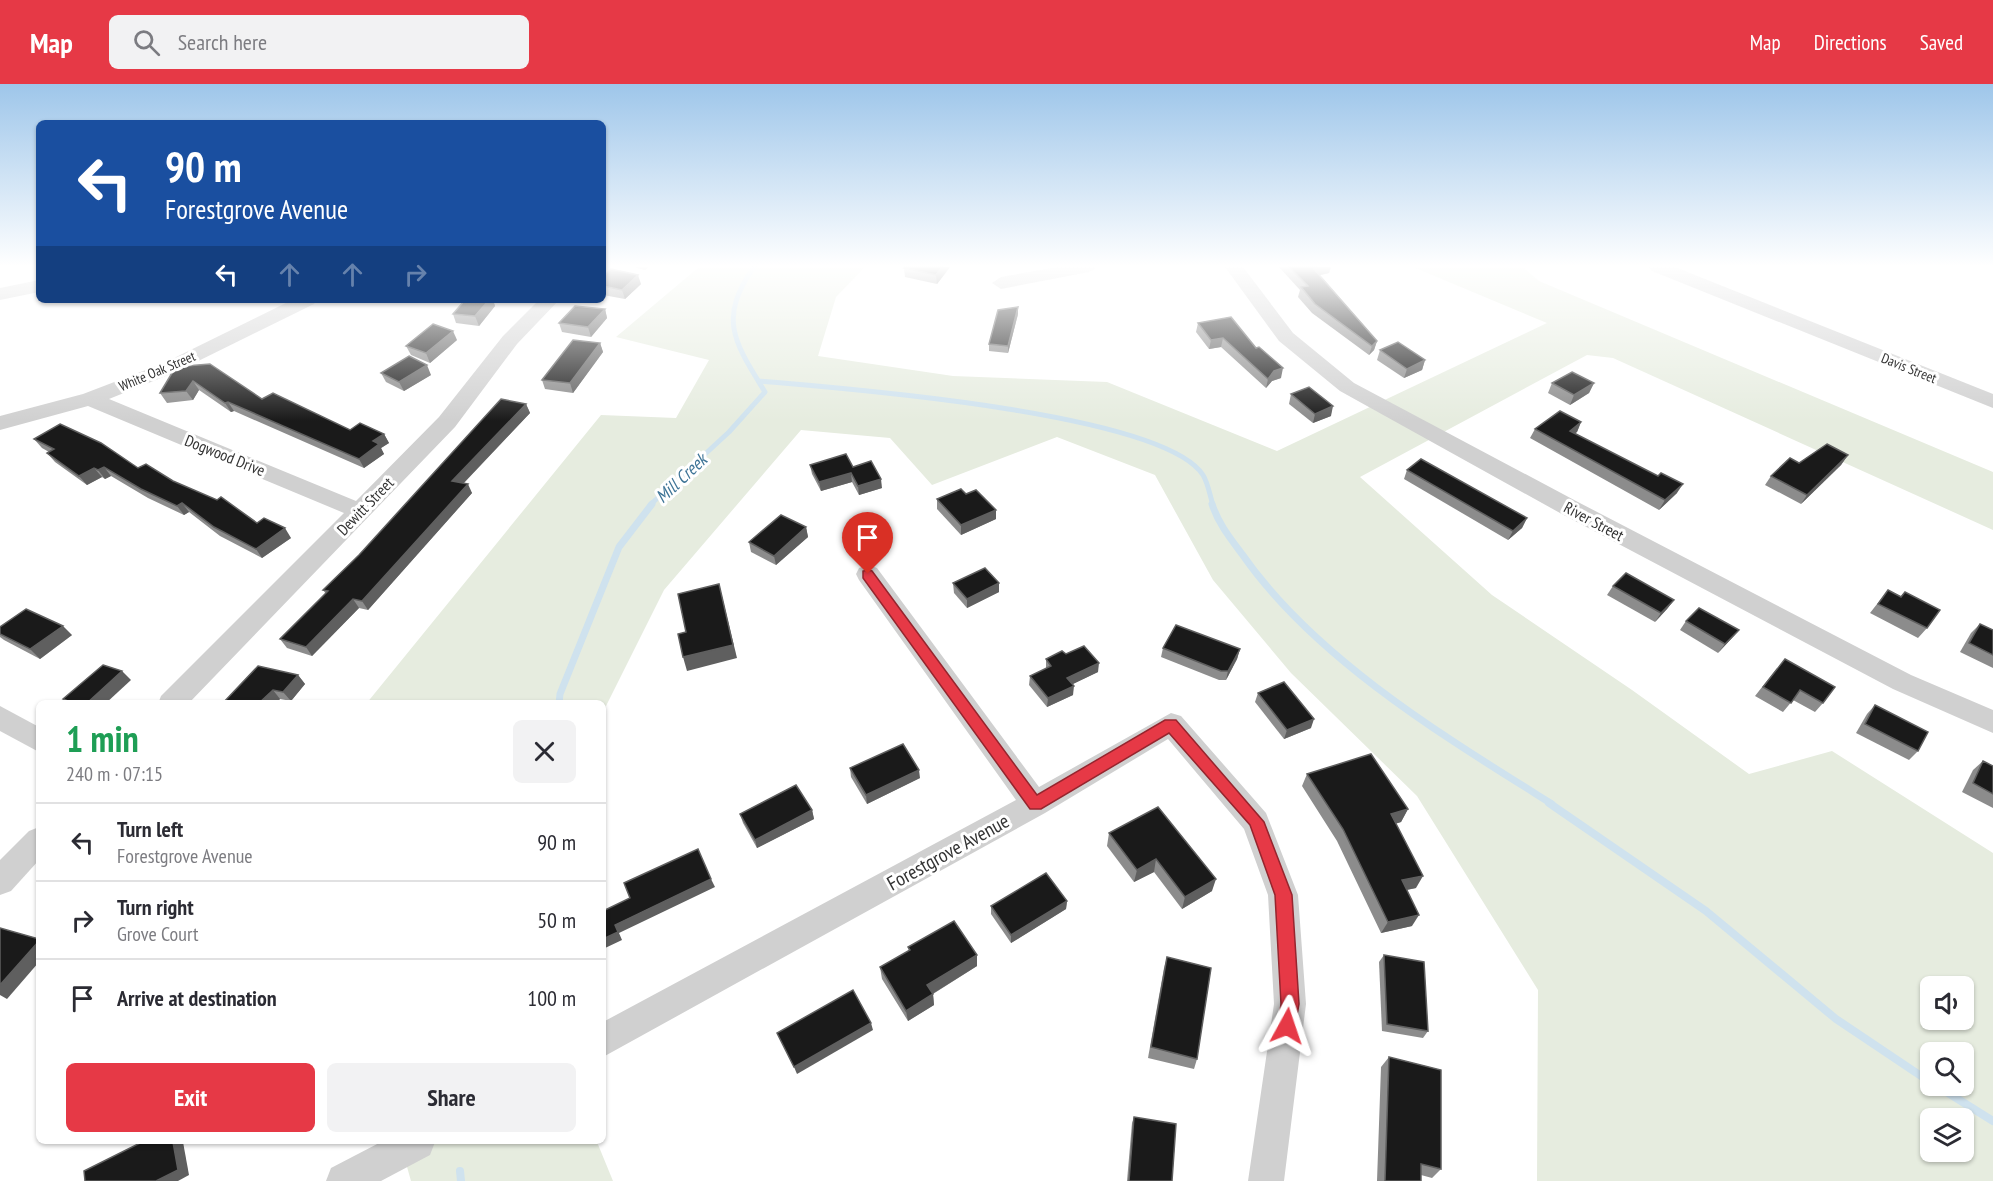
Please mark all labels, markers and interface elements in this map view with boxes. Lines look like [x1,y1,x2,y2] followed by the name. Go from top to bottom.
[109,15,529,69] search box
[30,24,73,61] text: Map
[130,26,163,59] icon: search
[178,28,267,56] text: Search here
[1750,29,1781,56] text: Map
[1814,29,1887,56] text: Directions
[1920,29,1963,56] text: Saved
[165,139,242,194] text: 90 m
[66,144,144,222] icon: left
[165,192,348,226] text: Forestgrove Avenue
[210,258,243,291] icon: left
[273,258,306,291] icon: ahead
[336,258,369,291] icon: ahead
[399,258,432,291] icon: right
[116,347,198,395] street label: White Oak Street
[1879,349,1939,387] street label: Davis Street
[182,430,268,480] street label: Dogwood Drive
[650,447,713,508] water label: Mill Creek
[332,472,398,539] street label: Dewitt Street
[1561,497,1628,545] street label: River Street
[842,512,893,574] pin
[851,521,884,554] icon: arrive
[66,715,139,762] text: 1 min
[513,720,576,783] button: close
[66,761,163,787] text: 240 m · 07:15
[882,808,1014,896] street label: Forestgrove Avenue
[117,815,183,843] text: Turn left
[66,826,99,859] icon: left
[537,828,576,856] text: 90 m
[117,843,253,869] text: Forestgrove Avenue
[117,893,194,921] text: Turn right
[66,904,99,937] icon: right
[537,906,576,934] text: 50 m
[117,921,198,947] text: Grove Court
[1920,976,1974,1162] map controls
[1920,976,1974,1030] button: sound
[66,982,99,1015] icon: arrive
[117,984,277,1012] text: Arrive at destination
[527,984,576,1012] text: 100 m
[1255,994,1319,1058] position arrow
[1920,1042,1974,1096] button: search
[66,1063,315,1132] button: Exit
[327,1063,576,1132] button: Share
[1920,1108,1974,1162] button: layers

